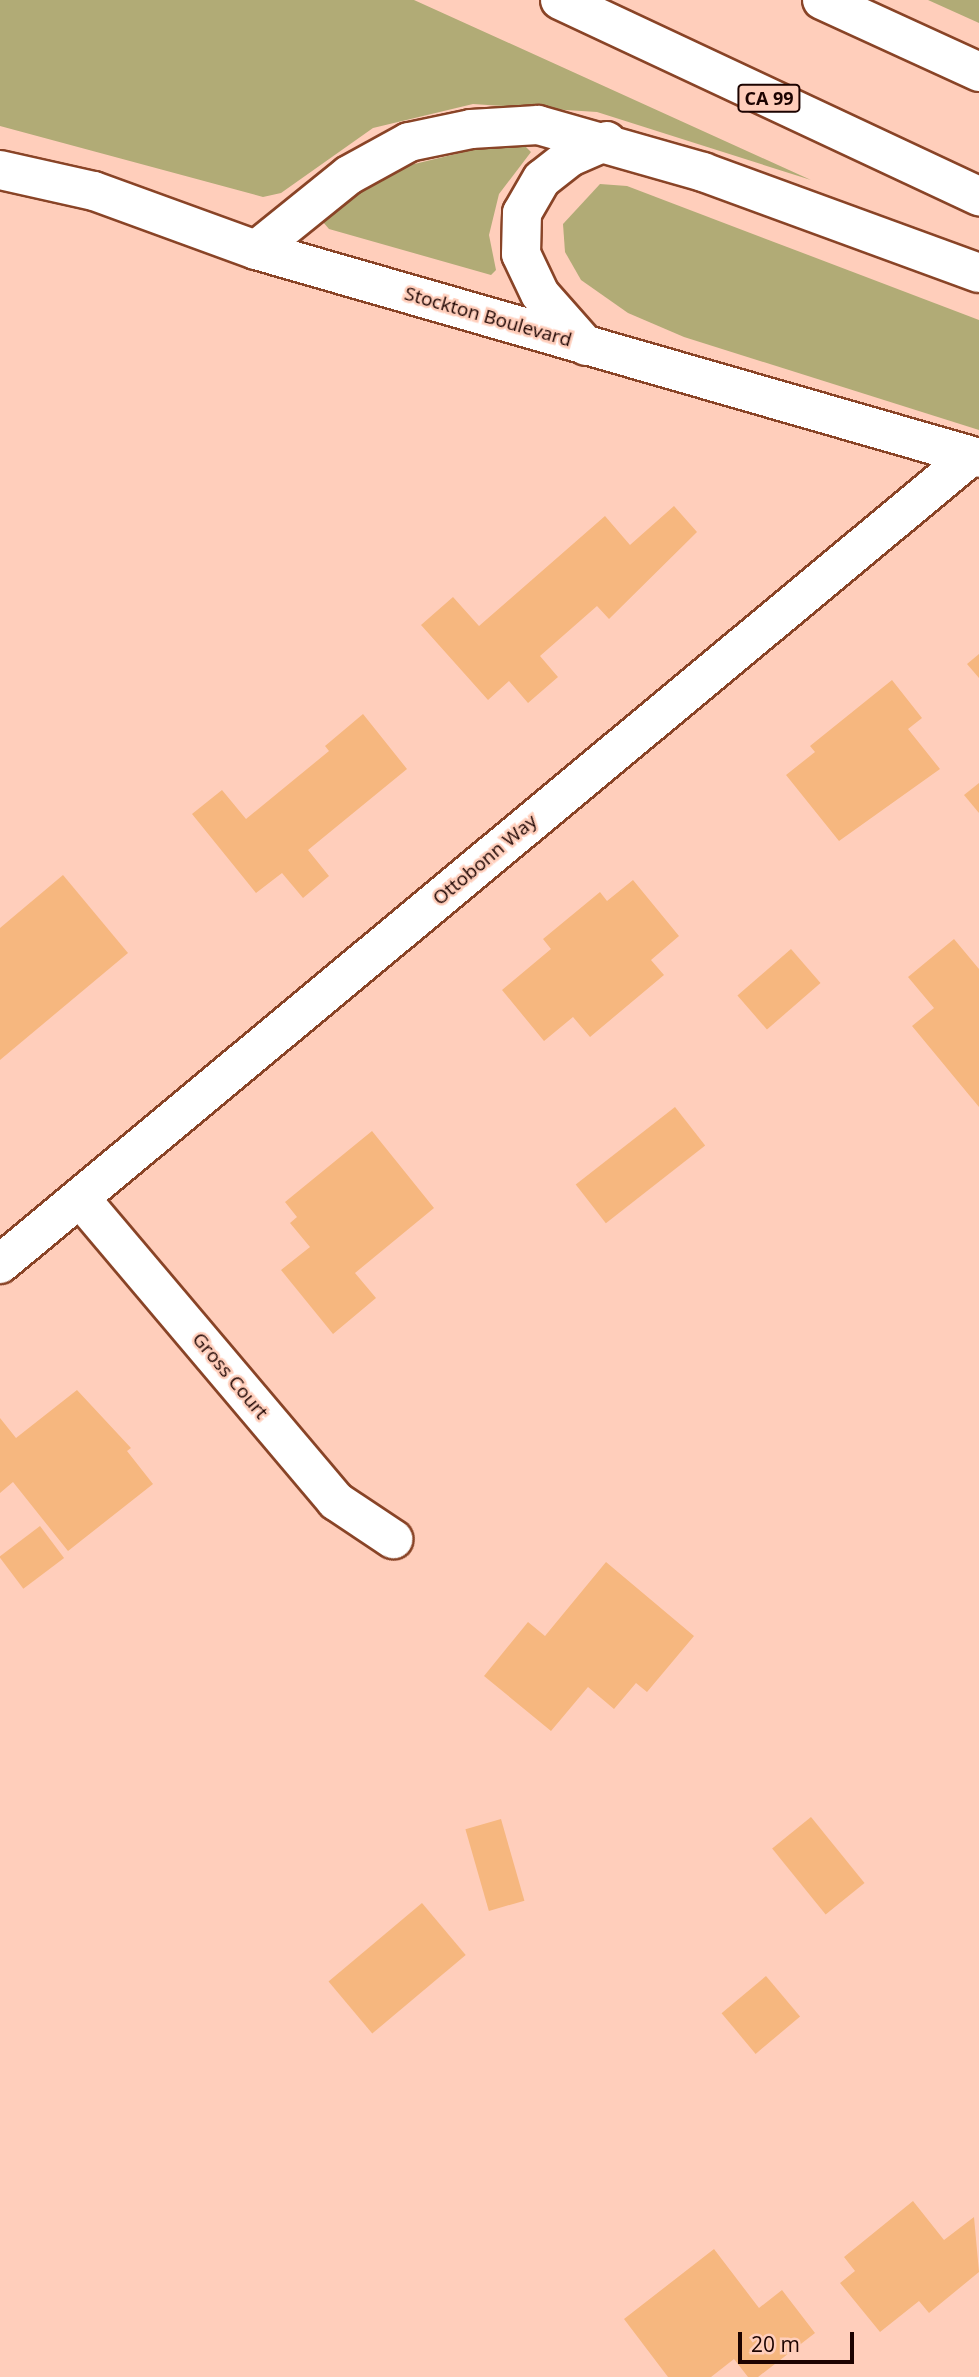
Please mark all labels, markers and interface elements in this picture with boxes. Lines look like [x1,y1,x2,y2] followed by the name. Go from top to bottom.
[736,84,802,113] road number: CA 99
[402,282,574,352] street label: Stockton Boulevard
[428,810,542,910] street label: Ottobonn Way
[187,1328,273,1424] street label: Gross Court
[741,2318,856,2362] scale bar
[751,2330,800,2358] text: 20 m

